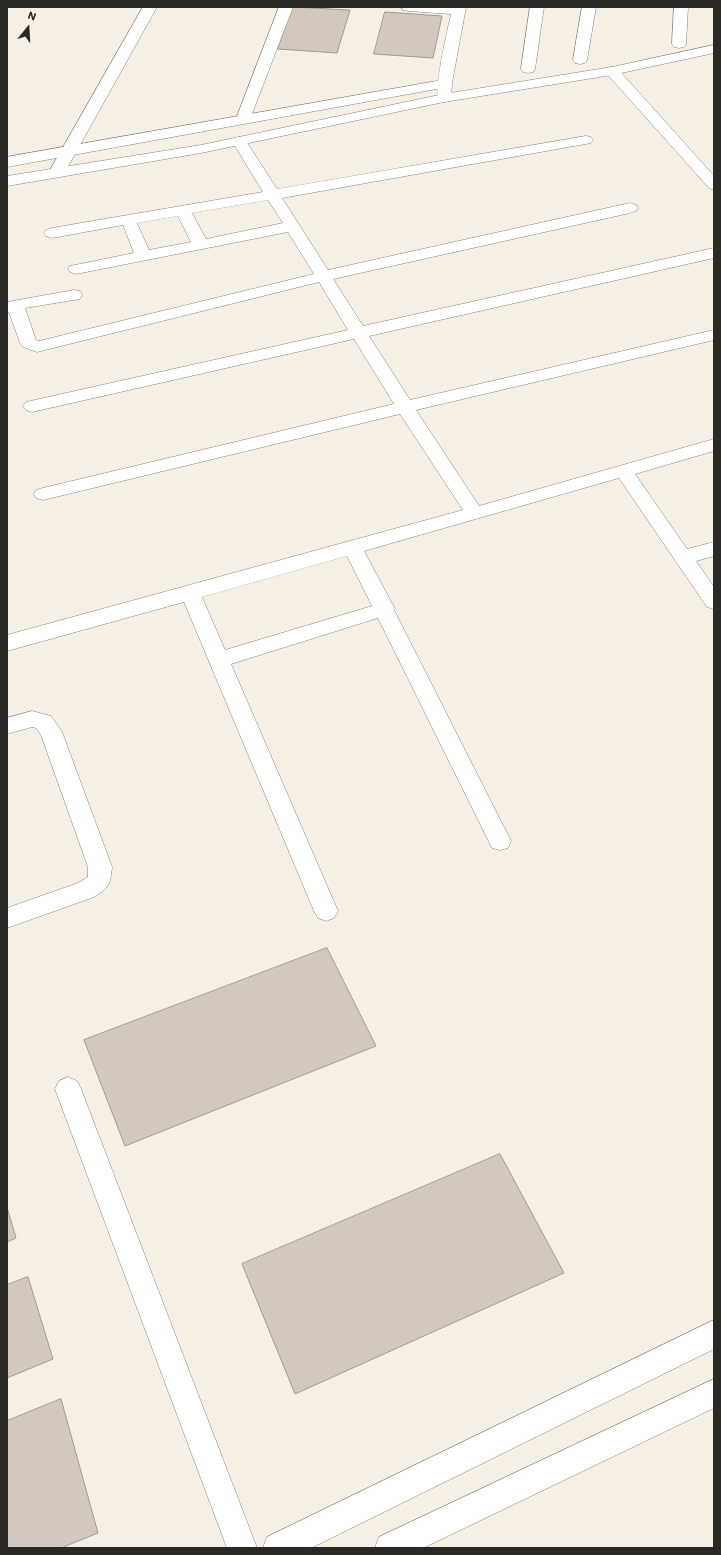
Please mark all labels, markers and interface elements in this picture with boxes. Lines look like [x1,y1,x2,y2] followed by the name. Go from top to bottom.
[8,8,48,48] north arrow
[26,9,38,24] text: N

